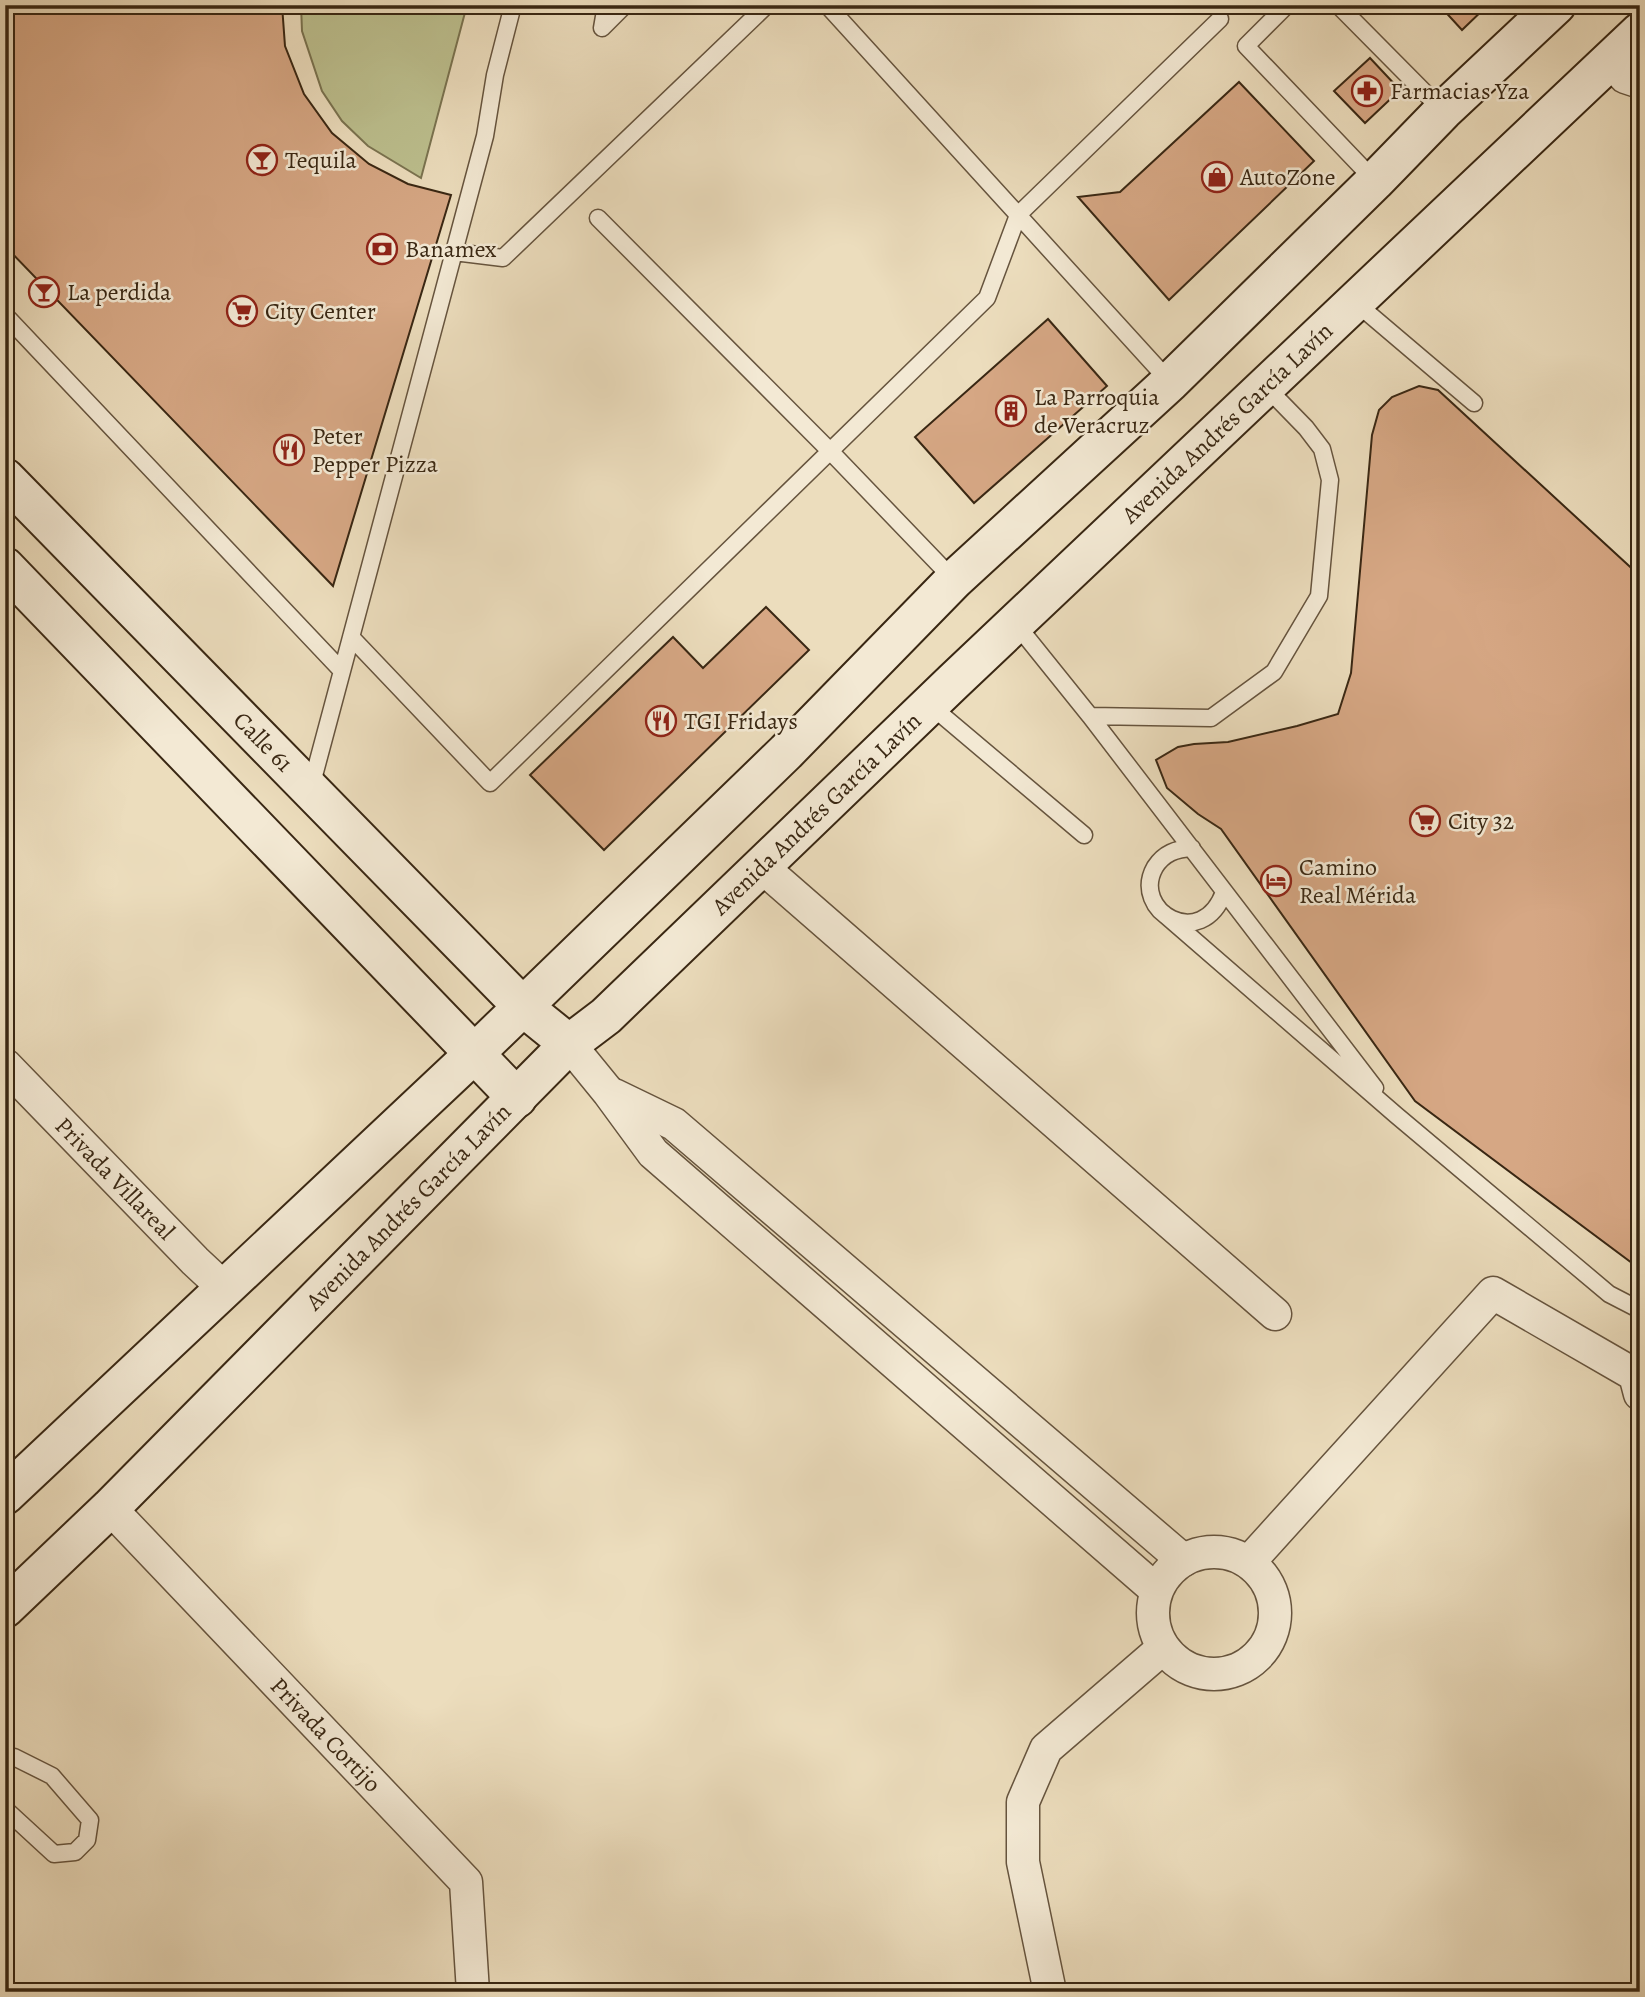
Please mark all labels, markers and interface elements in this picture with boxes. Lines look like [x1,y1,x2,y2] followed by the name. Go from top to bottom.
[1350,74,1384,108] pharmacy icon: Farmacias Yza
[1390,75,1530,107] place label: Farmacias Yza
[245,143,279,177] bar icon: Tequila
[285,144,357,176] place label: Tequila
[1200,160,1234,194] shop icon: AutoZone
[1239,161,1335,193] place label: AutoZone
[365,232,399,266] bank icon: Banamex
[405,233,497,265] place label: Banamex
[27,275,61,309] bar icon: La perdida
[67,276,172,308] place label: La perdida
[225,294,259,328] supermarket icon: City Center
[265,295,376,327] place label: City Center
[1114,315,1340,531] street label: Avenida Andrés García Lavín
[1034,381,1160,441] place label: La Parroquia de Veracruz
[994,394,1028,428] building icon: La Parroquia de Veracruz
[312,420,439,480] place label: Peter Pepper Pizza
[272,433,306,467] restaurant icon: Peter Pepper Pizza
[226,704,300,779] street label: Calle 61
[644,704,678,738] restaurant icon: TGI Fridays
[684,705,798,737] place label: TGI Fridays
[704,705,928,923] street label: Avenida Andrés García Lavín
[1408,804,1442,838] supermarket icon: City 32
[1448,805,1514,837] place label: City 32
[1299,851,1417,911] place label: Camino Real Mérida
[1259,864,1293,898] hotel icon: Camino Real Mérida
[298,1096,518,1318] street label: Avenida Andrés García Lavín
[48,1110,182,1247] street label: Privada Villareal
[263,1670,388,1799] street label: Privada Cortijo

